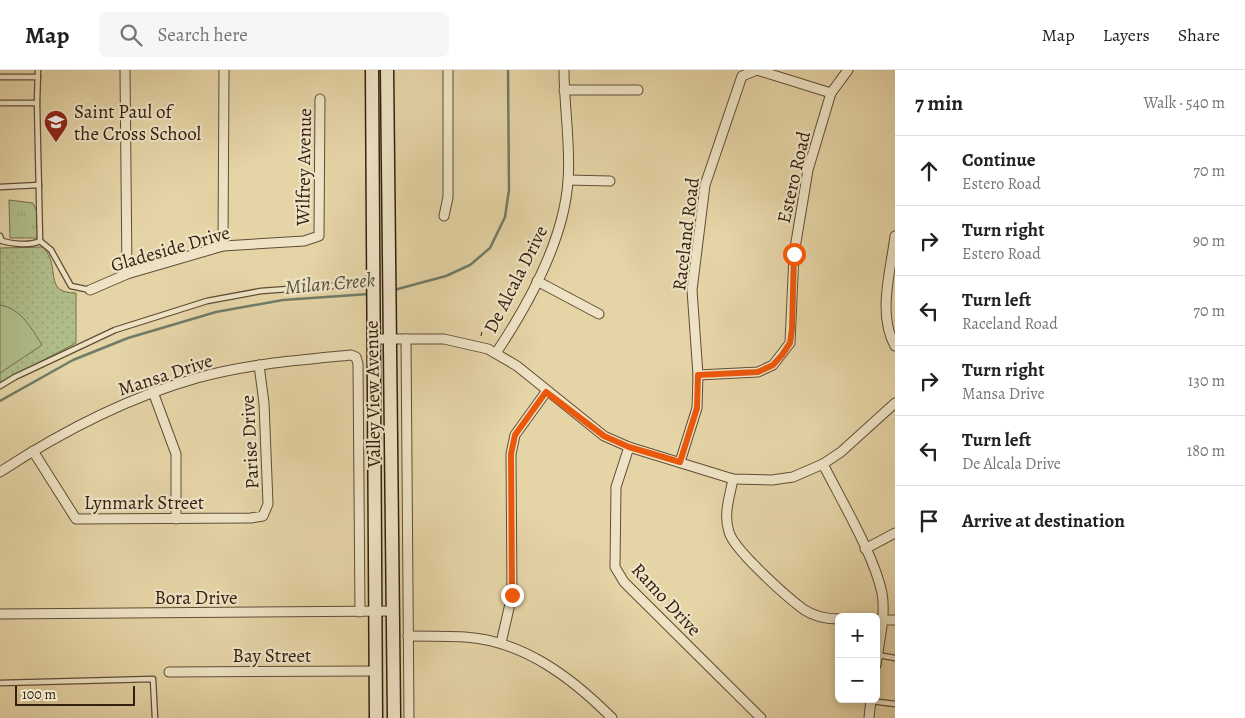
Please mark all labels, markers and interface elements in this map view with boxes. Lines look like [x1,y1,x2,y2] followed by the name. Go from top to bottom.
[99,12,449,57] search box
[25,19,69,51] text: Map
[117,21,145,49] icon: search
[157,22,248,48] text: Search here
[1042,23,1075,47] text: Map
[1103,23,1150,47] text: Layers
[1178,23,1220,47] text: Share
[915,89,963,117] text: 7 min
[1143,92,1225,114] text: Walk · 540 m
[74,99,202,147] place label: Saint Paul of the Cross School
[290,108,318,227] street label: Wilfrey Avenue
[43,109,69,143] school or university icon: Saint Paul of the Cross School
[771,128,817,226] street label: Estero Road
[962,147,1036,173] text: Continue
[915,157,943,185] icon: ahead
[1193,160,1225,182] text: 70 m
[962,173,1041,195] text: Estero Road
[666,175,706,292] street label: Raceland Road
[962,217,1044,243] text: Turn right
[108,220,233,278] street label: Gladeside Drive
[478,221,554,338] street label: De Alcala Drive
[915,227,943,255] icon: right
[1193,230,1225,252] text: 90 m
[783,243,806,266] route start
[962,243,1041,265] text: Estero Road
[284,266,376,301] water label: Milan Creek
[962,287,1031,313] text: Turn left
[915,297,943,325] icon: left
[1193,300,1225,322] text: 70 m
[962,313,1058,335] text: Raceland Road
[359,320,387,469] street label: Valley View Avenue
[115,347,216,402] street label: Mansa Drive
[962,357,1044,383] text: Turn right
[915,367,943,395] icon: right
[1188,370,1225,392] text: 130 m
[962,383,1045,405] text: Mansa Drive
[235,394,265,490] street label: Parise Drive
[962,427,1031,453] text: Turn left
[915,437,943,465] icon: left
[1187,440,1225,462] text: 180 m
[962,453,1061,475] text: De Alcala Drive
[84,490,204,516] street label: Lynmark Street
[915,507,943,535] icon: arrive
[962,508,1125,534] text: Arrive at destination
[625,557,707,642] street label: Ramo Drive
[501,584,524,607] route end
[155,585,237,611] street label: Bora Drive
[835,613,880,703] map controls
[835,613,880,658] button: +
[233,643,311,669] street label: Bay Street
[835,658,880,703] button: −
[15,683,135,706] scale bar
[22,685,56,704] text: 100 m

